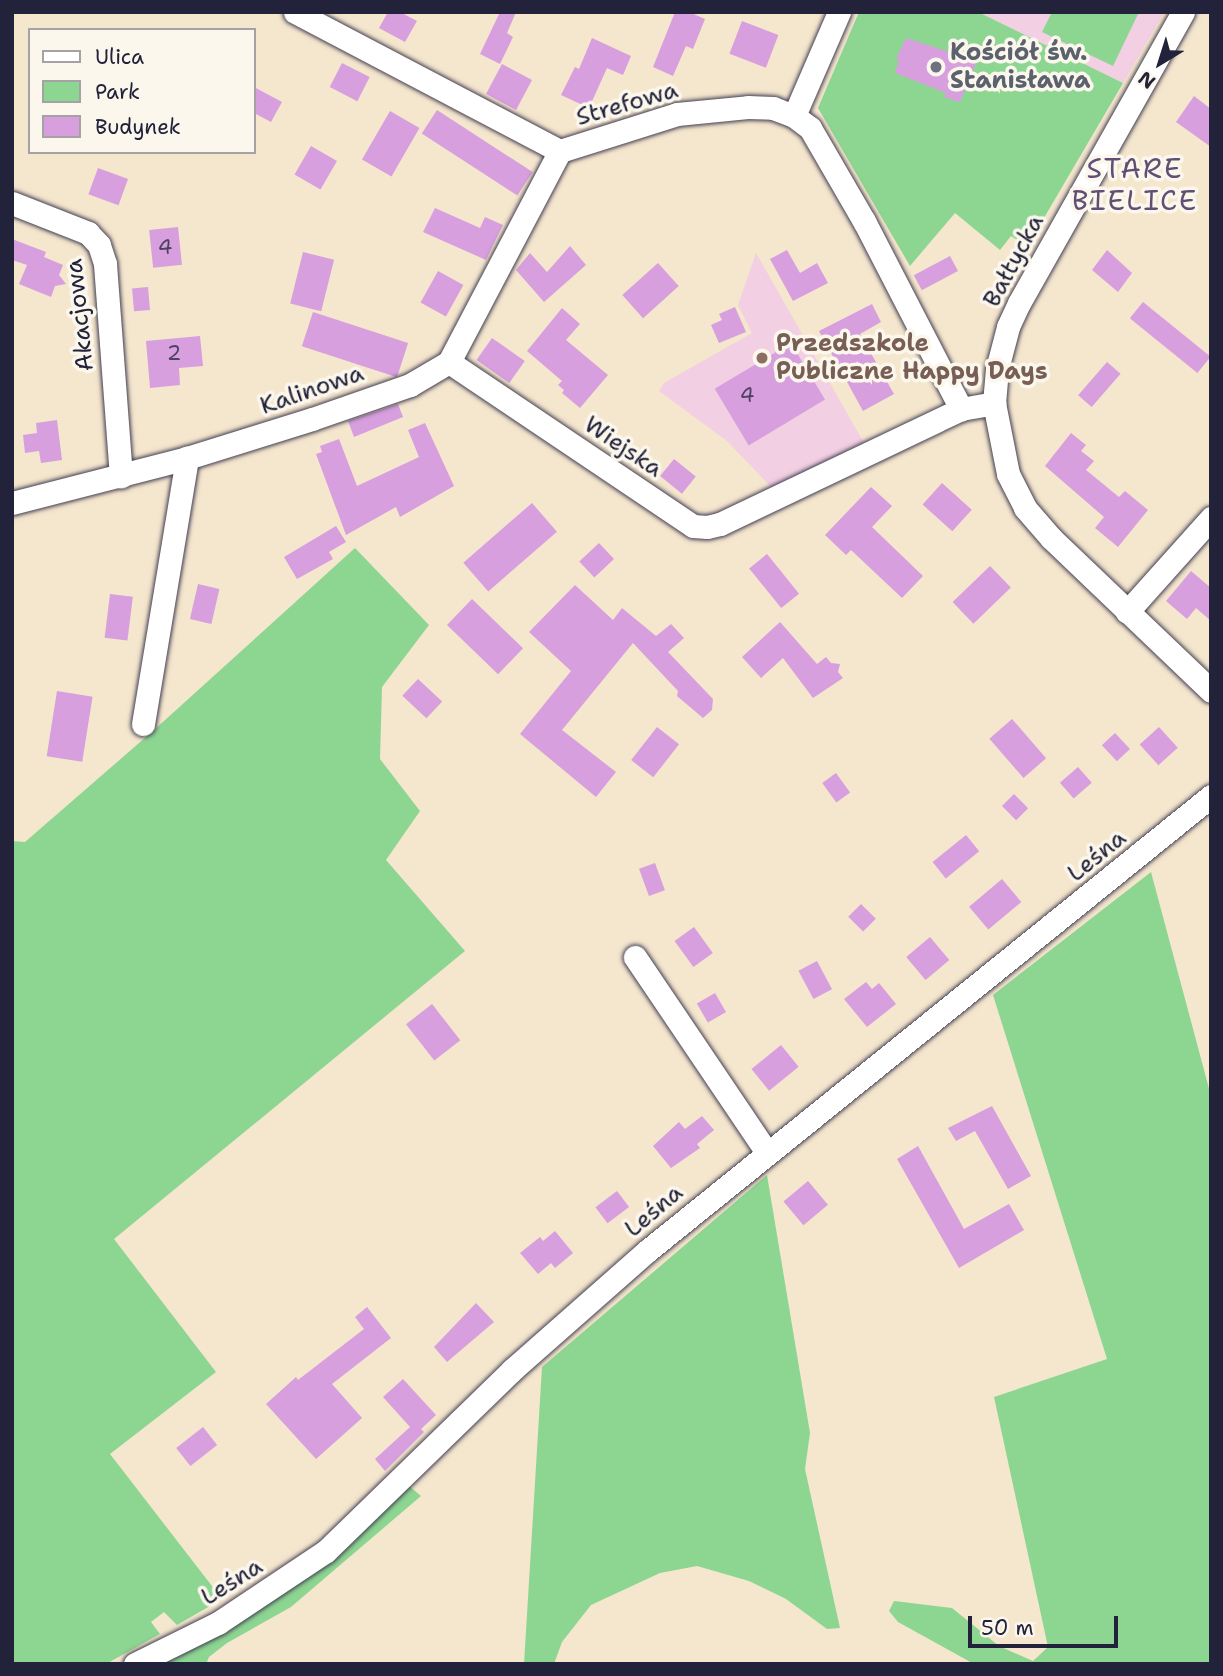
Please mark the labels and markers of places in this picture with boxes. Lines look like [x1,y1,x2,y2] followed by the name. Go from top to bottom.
[950,39,1090,95] place label: Kościół św. Stanisława
[928,59,944,75] marker: Kościół św. Stanisława
[776,330,1048,386] place label: Przedszkole Publiczne Happy Days
[754,350,770,366] marker: Przedszkole Publiczne Happy Days

